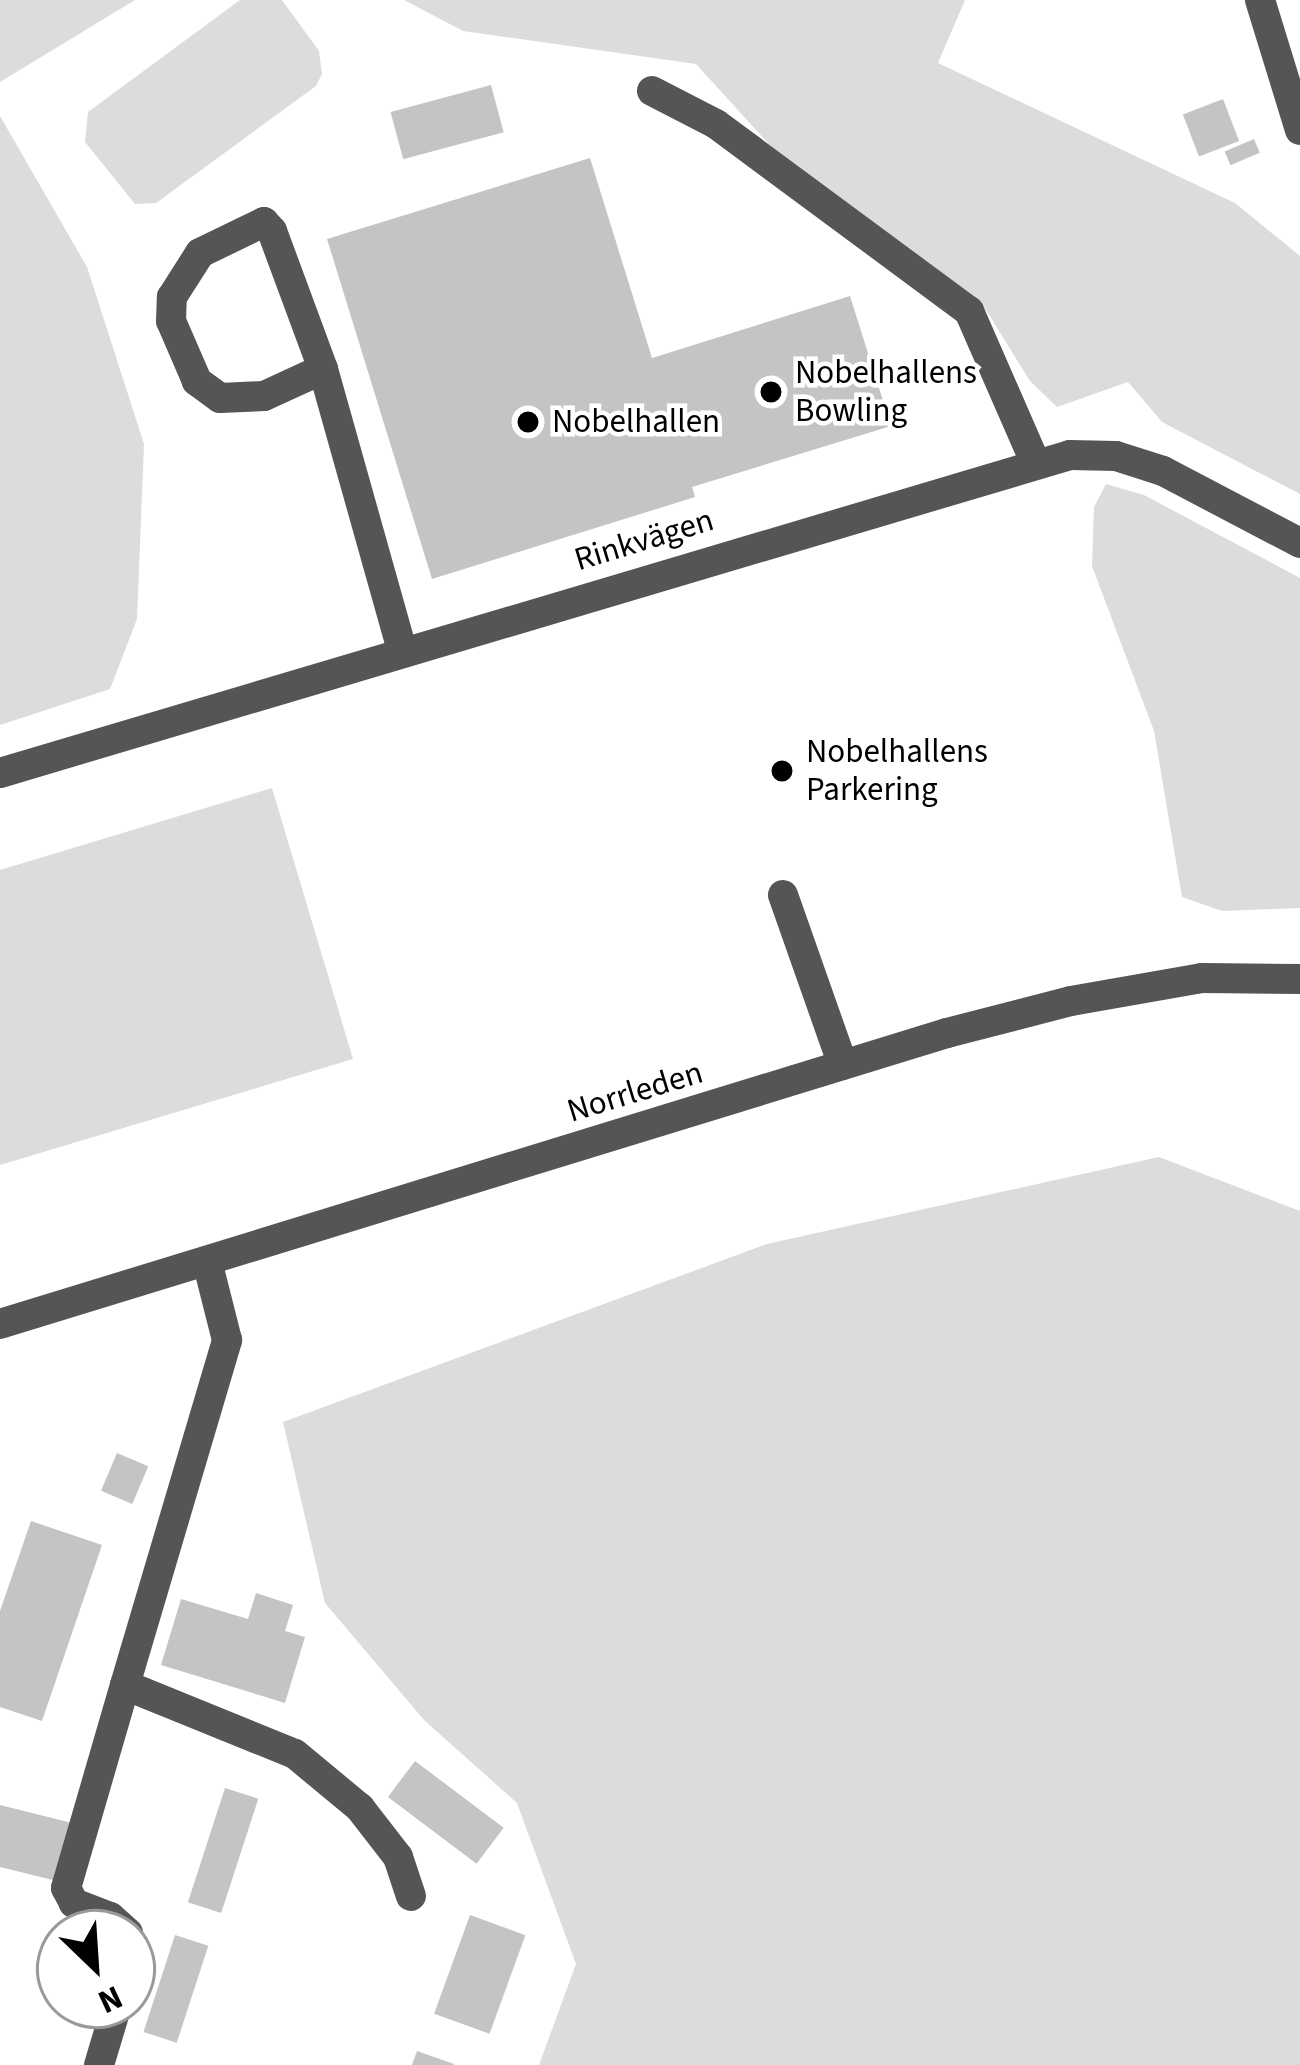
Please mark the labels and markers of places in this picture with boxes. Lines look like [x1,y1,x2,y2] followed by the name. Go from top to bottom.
[795,353,977,431] place label: Nobelhallens Bowling
[758,379,784,405] marker: Nobelhallens Bowling
[552,402,720,442] place label: Nobelhallen
[515,409,541,435] marker: Nobelhallen
[806,732,988,810] place label: Nobelhallens Parkering
[769,758,795,784] marker: Nobelhallens Parkering

